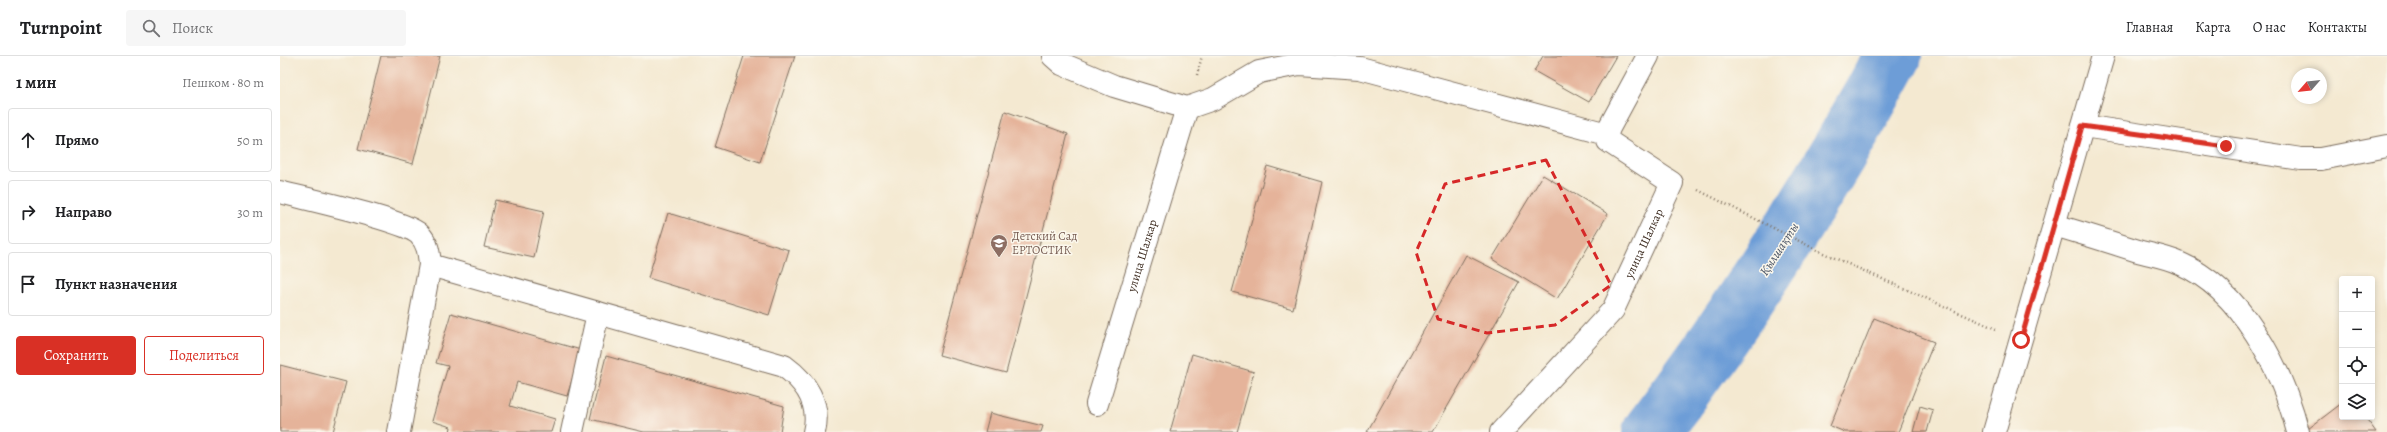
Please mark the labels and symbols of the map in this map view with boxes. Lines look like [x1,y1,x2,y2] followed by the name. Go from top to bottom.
[2291,68,2327,104] north arrow
[2217,137,2235,155] route end
[1620,206,1667,282] street label: улица Шалкар
[1123,217,1161,295] street label: улица Шалкар
[1756,219,1803,279] water label: Қылшақты
[1012,228,1077,258] place label: Детский Сад ЕРТОСТИК
[989,233,1009,258] school or university icon: Детский Сад ЕРТОСТИК
[2012,331,2030,349] route start

